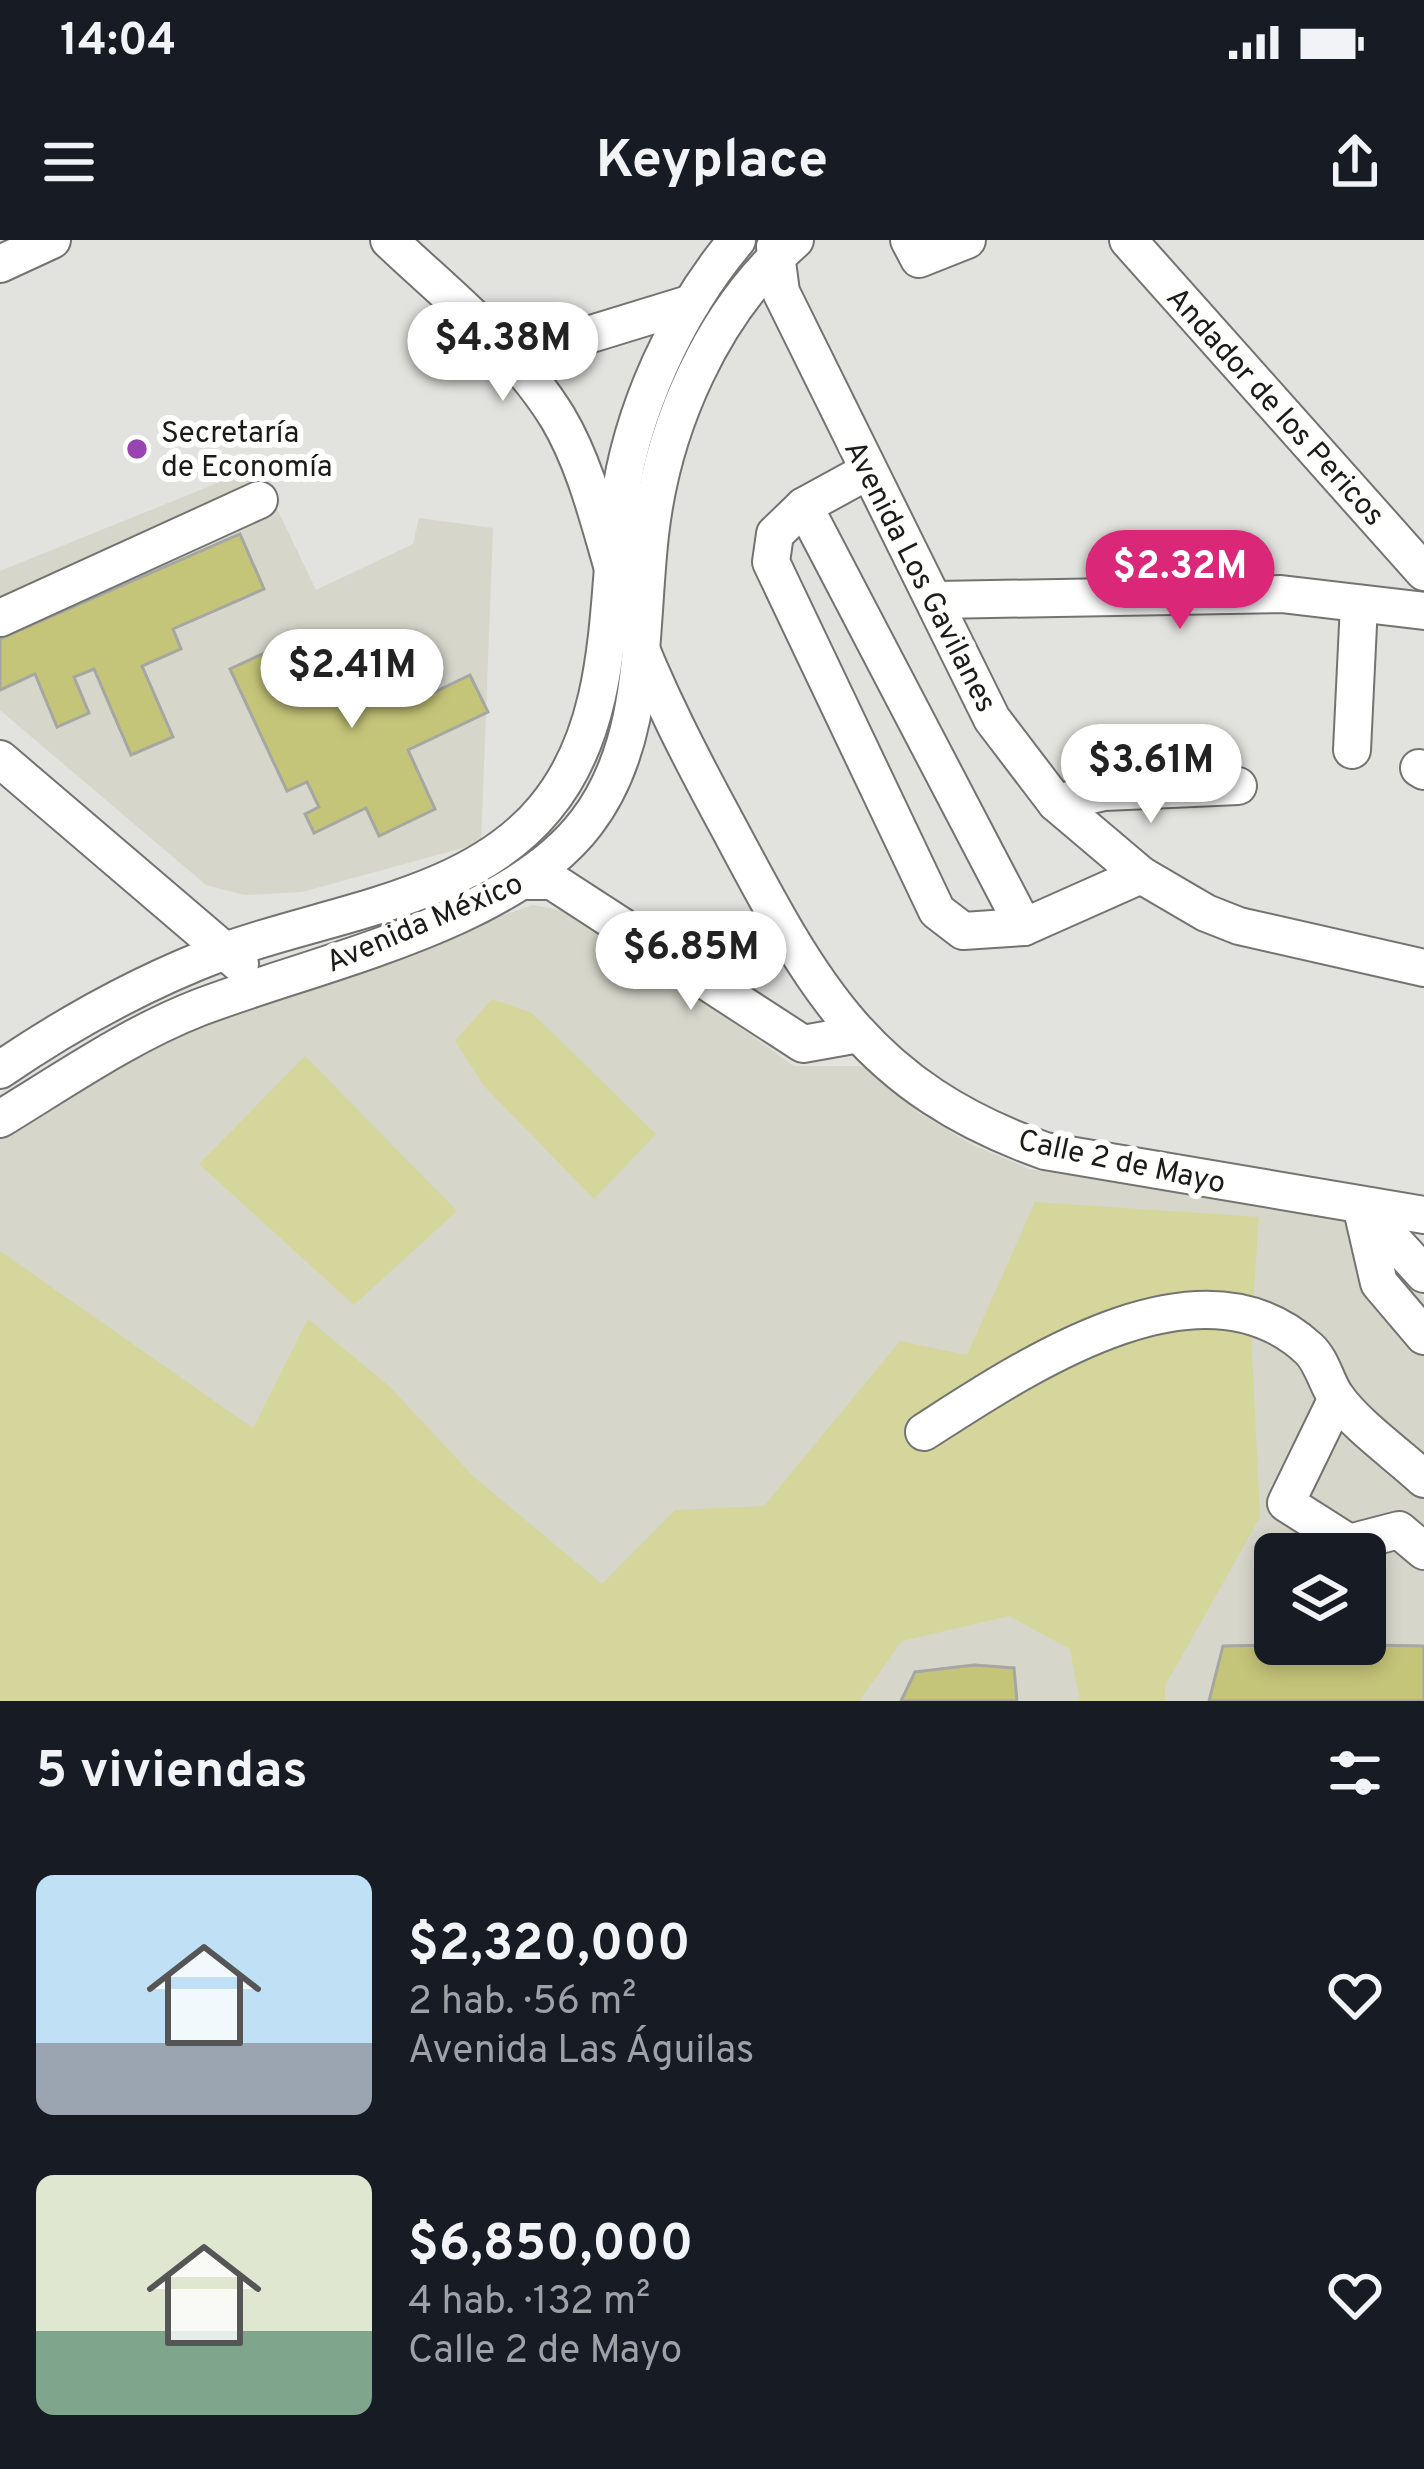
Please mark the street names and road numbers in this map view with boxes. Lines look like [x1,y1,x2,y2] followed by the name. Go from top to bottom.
[1157,281,1391,535] street label: Andador de los Pericos
[834,435,1003,719] street label: Avenida Los Gavilanes
[321,866,529,982] street label: Avenida México
[1014,1123,1229,1203] street label: Calle 2 de Mayo

